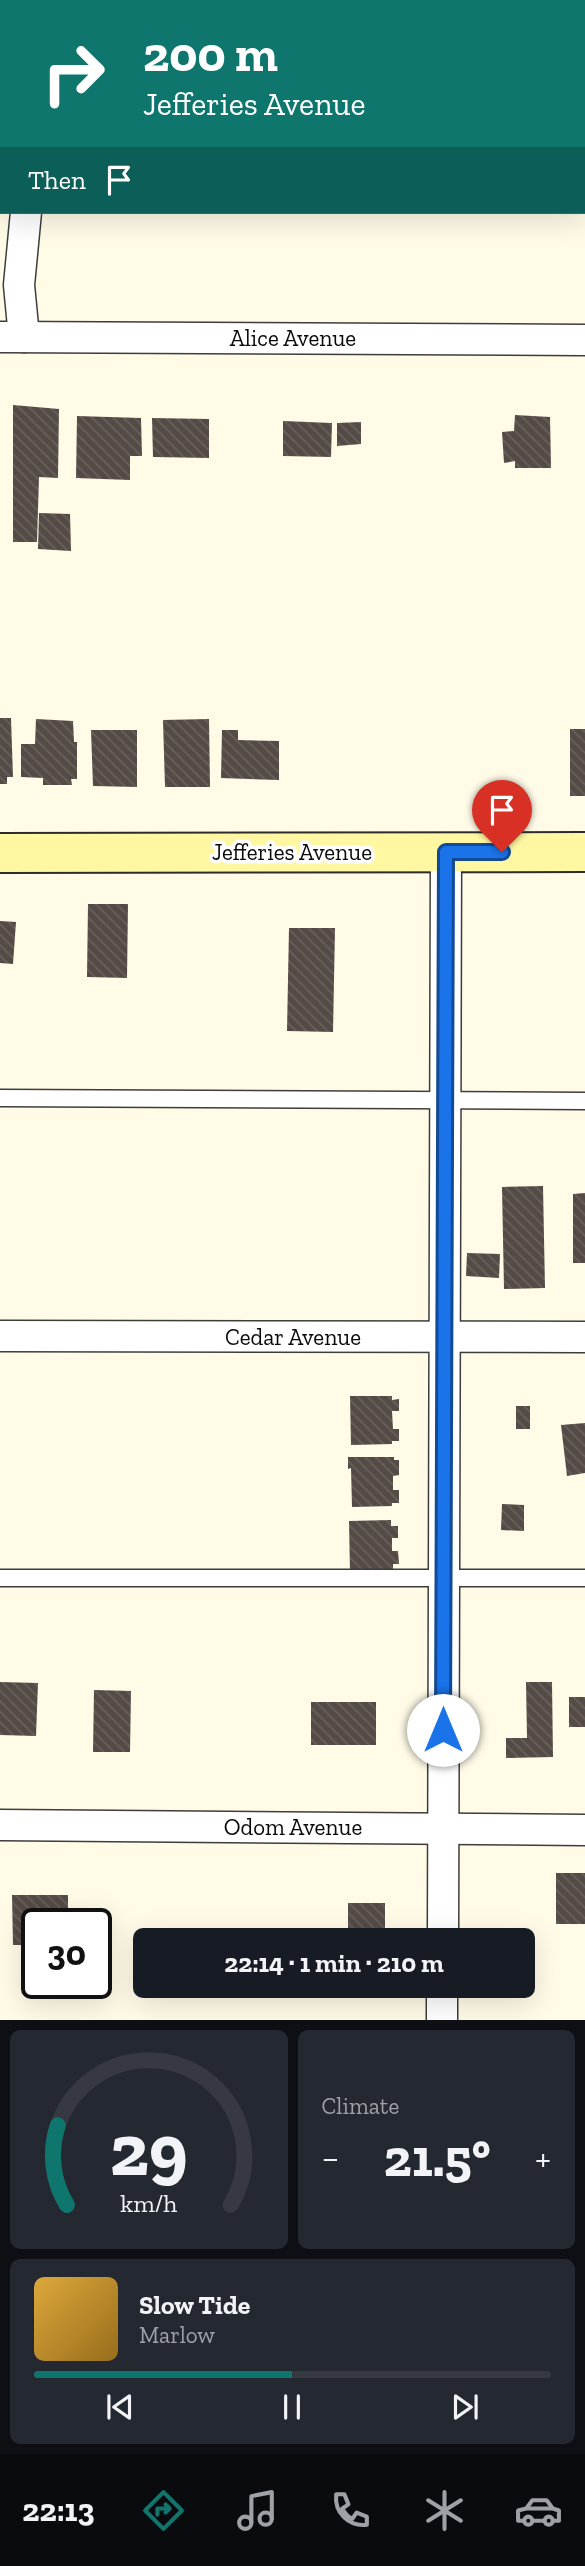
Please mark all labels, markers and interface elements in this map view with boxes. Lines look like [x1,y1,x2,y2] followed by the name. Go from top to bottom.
[143,25,278,84] text: 200 m
[28,28,119,119] icon: right
[143,85,365,123] text: Jefferies Avenue
[100,161,138,199] icon: arrive
[28,164,86,196] text: Then
[230,324,356,352] street label: Alice Avenue
[472,780,532,852] pin
[483,791,521,829] icon: arrive
[212,838,372,866] street label: Jefferies Avenue
[225,1323,361,1351] street label: Cedar Avenue
[406,1693,480,1767] position arrow
[224,1813,362,1841] street label: Odom Avenue
[21,1908,112,1999] speed limit sign: 30
[224,1947,444,1979] text: 22:14 · 1 min · 210 m
[322,2092,399,2120] text: Climate
[110,2107,188,2195] text: 29
[384,2127,491,2189] text: 21.5°
[322,2135,339,2181] text: −
[535,2135,551,2181] text: +
[120,2188,177,2218] text: km/h
[139,2289,250,2321] text: Slow Tide
[139,2321,215,2349] text: Marlow
[101,2388,139,2426] icon: previous
[273,2388,311,2426] icon: pause
[446,2388,484,2426] icon: next
[139,2486,188,2535] icon: directions
[233,2486,282,2535] icon: music
[326,2486,375,2535] icon: phone
[420,2486,469,2535] icon: climate
[514,2486,563,2535] icon: car
[22,2491,95,2529] text: 22:13

